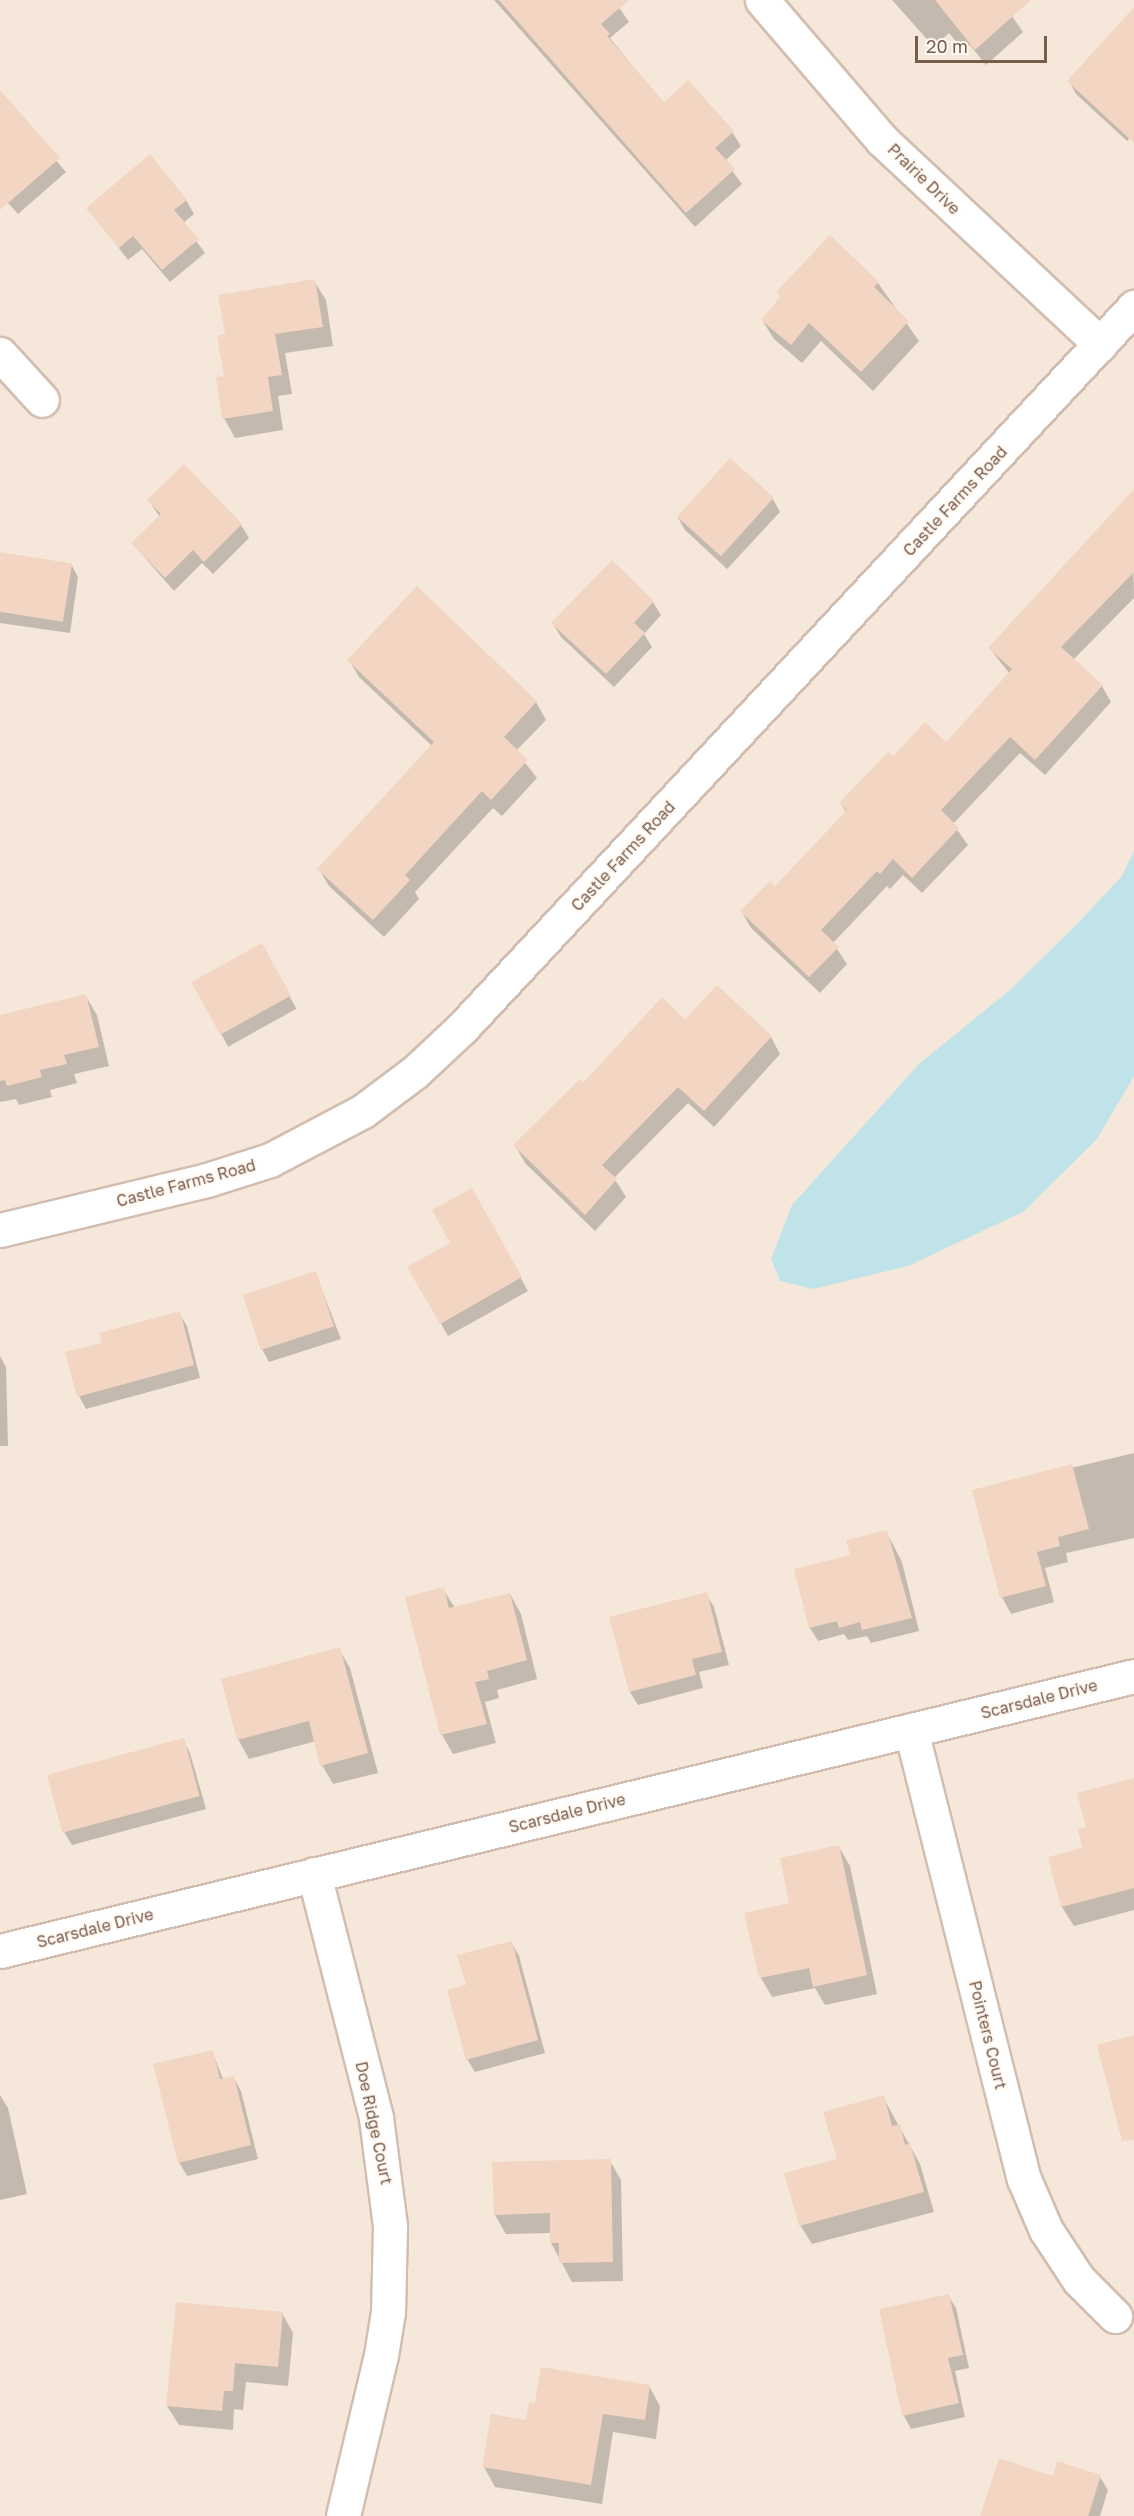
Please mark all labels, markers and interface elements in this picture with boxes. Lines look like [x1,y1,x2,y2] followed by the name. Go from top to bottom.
[918,24,1050,62] scale bar
[926,35,968,57] text: 20 m
[884,140,964,218] street label: Prairie Drive
[899,442,1011,560] street label: Castle Farms Road
[567,797,679,915] street label: Castle Farms Road
[114,1155,258,1211] street label: Castle Farms Road
[979,1675,1099,1723] street label: Scarsdale Drive
[507,1789,627,1837] street label: Scarsdale Drive
[35,1904,155,1952] street label: Scarsdale Drive
[965,1979,1011,2091] street label: Pointers Court
[352,2060,396,2186] street label: Doe Ridge Court

